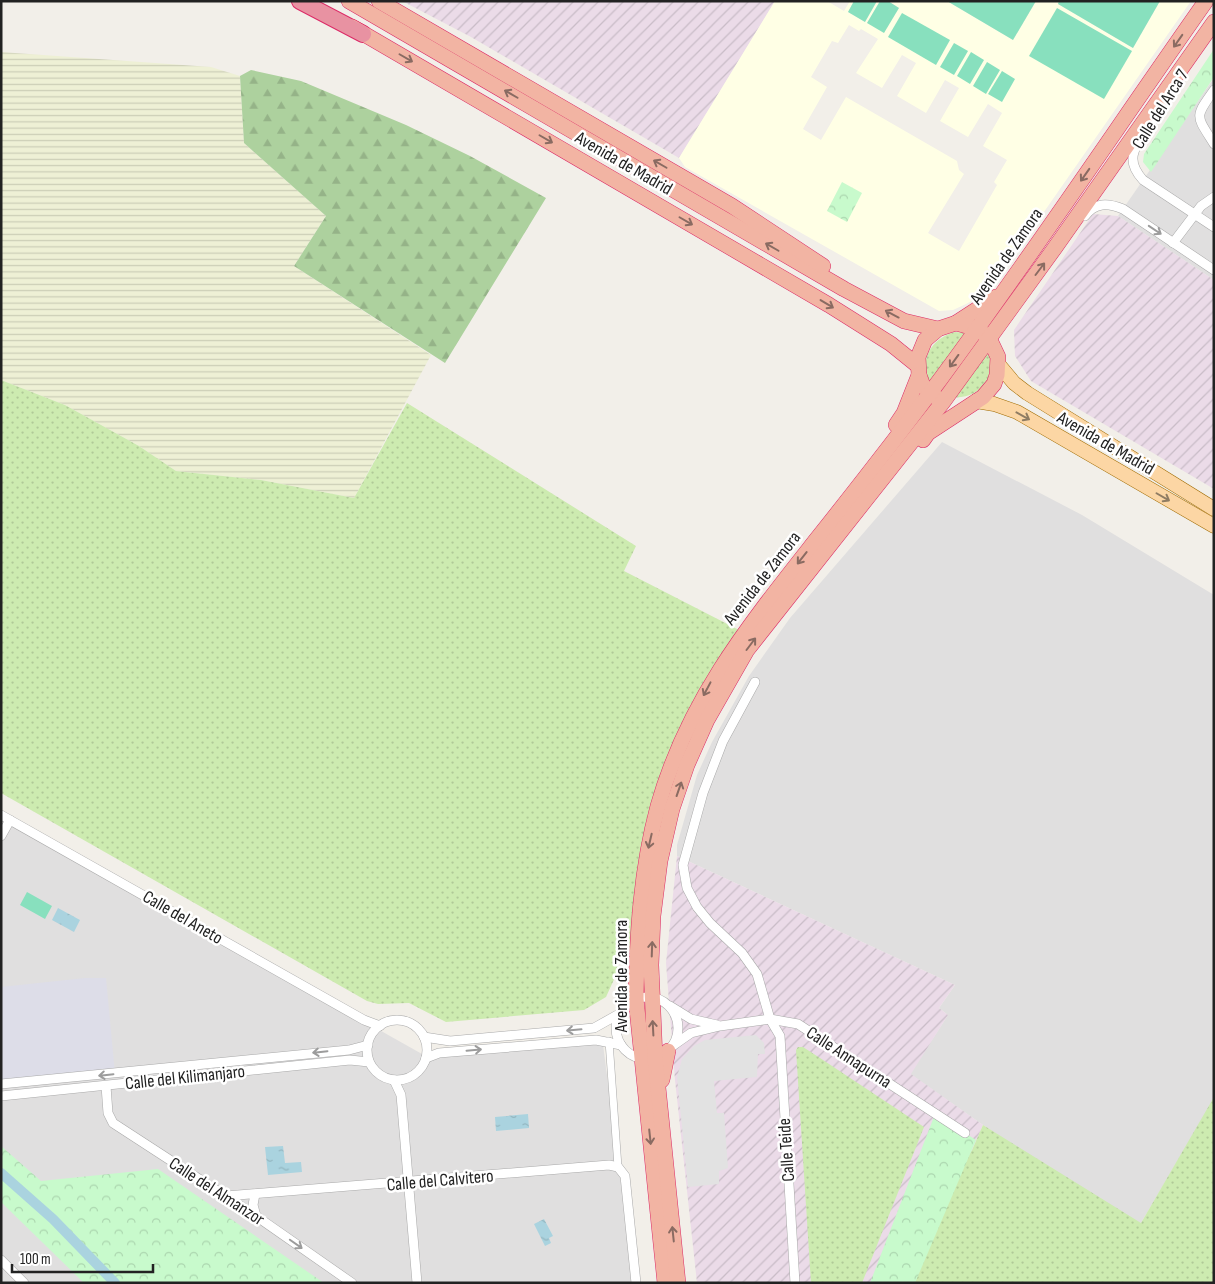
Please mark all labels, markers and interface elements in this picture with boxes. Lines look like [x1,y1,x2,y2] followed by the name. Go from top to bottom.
[1173,34,1183,48] one-way arrow
[398,53,412,63] one-way arrow
[1128,65,1194,153] street label: Calle del Arca 7
[503,89,518,99] one-way arrow
[571,127,676,200] street label: Avenida de Madrid
[539,135,553,145] one-way arrow
[654,158,668,168] one-way arrow
[1080,167,1090,181] one-way arrow
[965,204,1047,309] street label: Avenida de Zamora
[679,217,693,227] one-way arrow
[1148,225,1162,235] one-way arrow
[765,241,779,251] one-way arrow
[1034,263,1045,276] one-way arrow
[819,299,833,309] one-way arrow
[885,309,900,318] one-way arrow
[949,354,959,368] one-way arrow
[1053,407,1158,480] street label: Avenida de Madrid
[1015,411,1029,421] one-way arrow
[1156,493,1170,503] one-way arrow
[719,527,805,630] street label: Avenida de Zamora
[796,551,807,564] one-way arrow
[746,638,757,652] one-way arrow
[702,682,712,697] one-way arrow
[675,782,684,798] one-way arrow
[645,833,654,849] one-way arrow
[139,886,226,949] street label: Calle del Aneto
[611,920,632,1033] street label: Avenida de Zamora
[647,941,657,957] one-way arrow
[649,1020,658,1036] one-way arrow
[802,1022,895,1093] street label: Calle Annapurna
[566,1025,582,1034] one-way arrow
[466,1045,482,1055] one-way arrow
[312,1047,328,1057] one-way arrow
[124,1061,246,1094] street label: Calle del Kilimanjaro
[98,1070,114,1080] one-way arrow
[774,1118,799,1182] street label: Calle Teide
[645,1129,655,1145] one-way arrow
[165,1153,268,1230] street label: Calle del Almanzor
[386,1165,494,1196] street label: Calle del Calvitero
[668,1227,678,1243] one-way arrow
[289,1239,303,1249] one-way arrow
[12,1242,154,1274] scale bar
[20,1250,51,1269] text: 100 m

